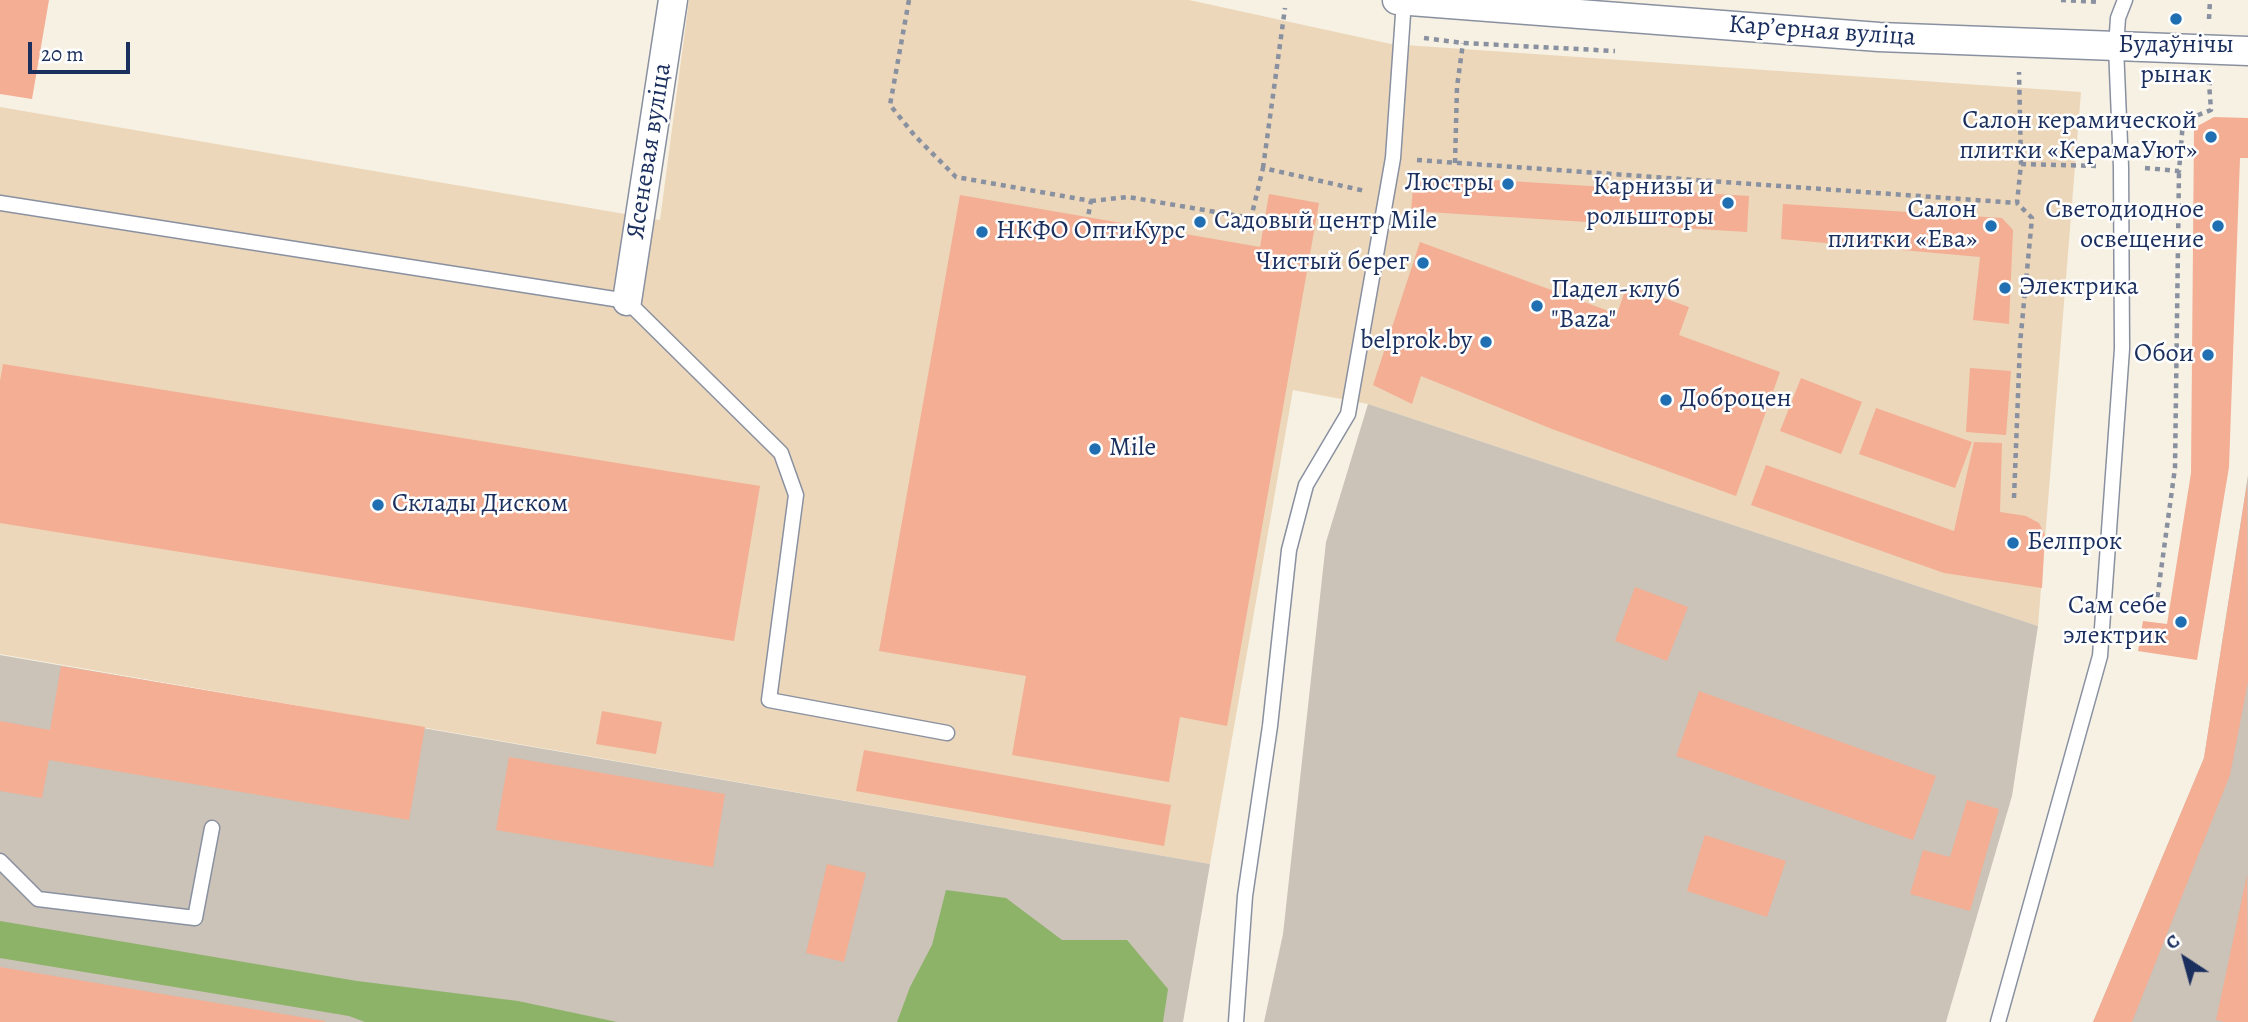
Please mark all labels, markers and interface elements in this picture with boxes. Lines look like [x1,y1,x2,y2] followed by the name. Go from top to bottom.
[1727,10,1917,54] street label: Карʼерная вуліца
[2168,11,2184,27] marker: Будаўнічы рынак
[32,28,133,72] scale bar
[2118,30,2234,92] place label: Будаўнічы рынак
[41,40,84,68] text: 20 m
[621,61,679,241] street label: Ясеневая вуліца
[1959,106,2197,168] place label: Салон керамической плитки «КерамаУют»
[2203,129,2219,145] marker: Салон керамической плитки «КерамаУют»
[1404,168,1494,200] place label: Люстры
[1586,172,1714,234] place label: Карнизы и рольшторы
[1500,176,1516,192] marker: Люстры
[1720,195,1736,211] marker: Карнизы и рольшторы
[1828,195,1977,256] place label: Салон плитки «Ева»
[2045,195,2204,256] place label: Светодиодное освещение
[1214,206,1437,238] place label: Садовый центр Mile
[1192,214,1208,230] marker: Садовый центр Mile
[996,216,1186,248] place label: НКФО ОптиКурс
[1983,218,1999,234] marker: Салон плитки «Ева»
[2210,218,2226,234] marker: Светодиодное освещение
[974,224,990,240] marker: НКФО ОптиКурс
[1256,247,1409,279] place label: Чистый берег
[1415,255,1431,271] marker: Чистый берег
[2019,272,2139,304] place label: Электрика
[1551,275,1680,336] place label: Падел-клуб "Baza"
[1997,280,2013,296] marker: Электрика
[1529,298,1545,314] marker: Падел-клуб "Baza"
[1360,326,1472,358] place label: belprok.by
[1478,334,1494,350] marker: belprok.by
[2134,339,2194,371] place label: Обои
[2200,347,2216,363] marker: Обои
[1680,384,1792,416] place label: Доброцен
[1658,392,1674,408] marker: Доброцен
[1109,433,1156,465] place label: Mile
[1087,441,1103,457] marker: Mile
[392,489,568,521] place label: Склады Диском
[370,497,386,513] marker: Склады Диском
[2027,527,2122,559] place label: Белпрок
[2005,535,2021,551] marker: Белпрок
[2063,591,2167,652] place label: Сам себе электрик
[2173,614,2189,630] marker: Сам себе электрик
[2150,924,2220,994] north arrow
[2160,928,2185,956] text: С

